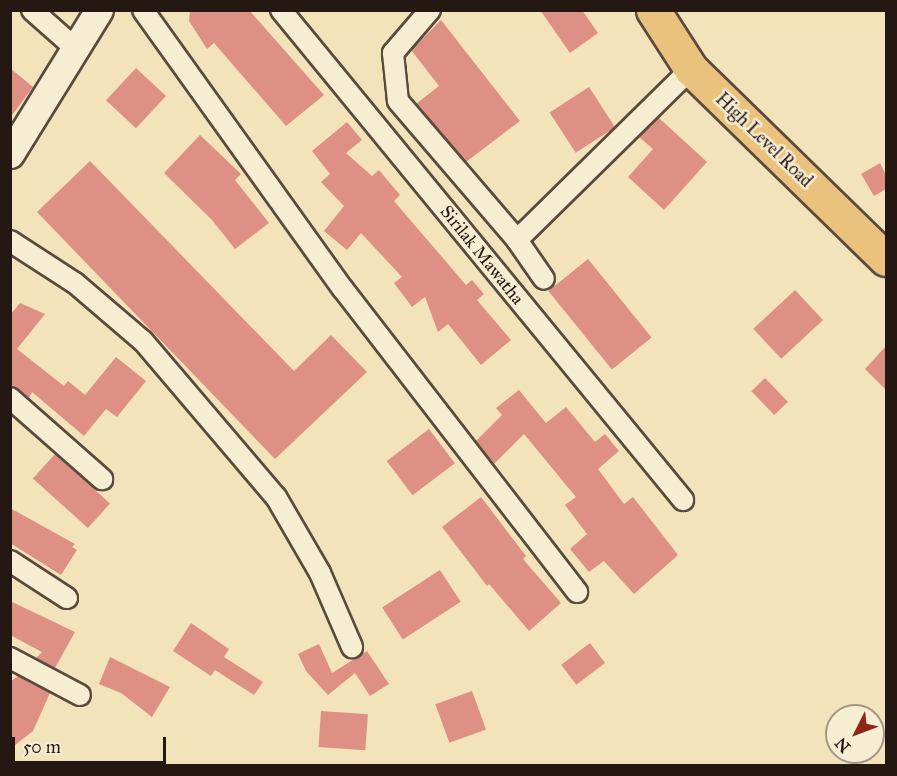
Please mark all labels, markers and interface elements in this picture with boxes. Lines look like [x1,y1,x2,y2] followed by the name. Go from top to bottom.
[711,88,817,192] street label: High Level Road
[436,201,528,309] street label: Sirilak Mawatha
[825,704,885,764] north arrow
[15,725,170,763] scale bar
[831,734,854,756] text: N
[23,736,61,758] text: 50 m

